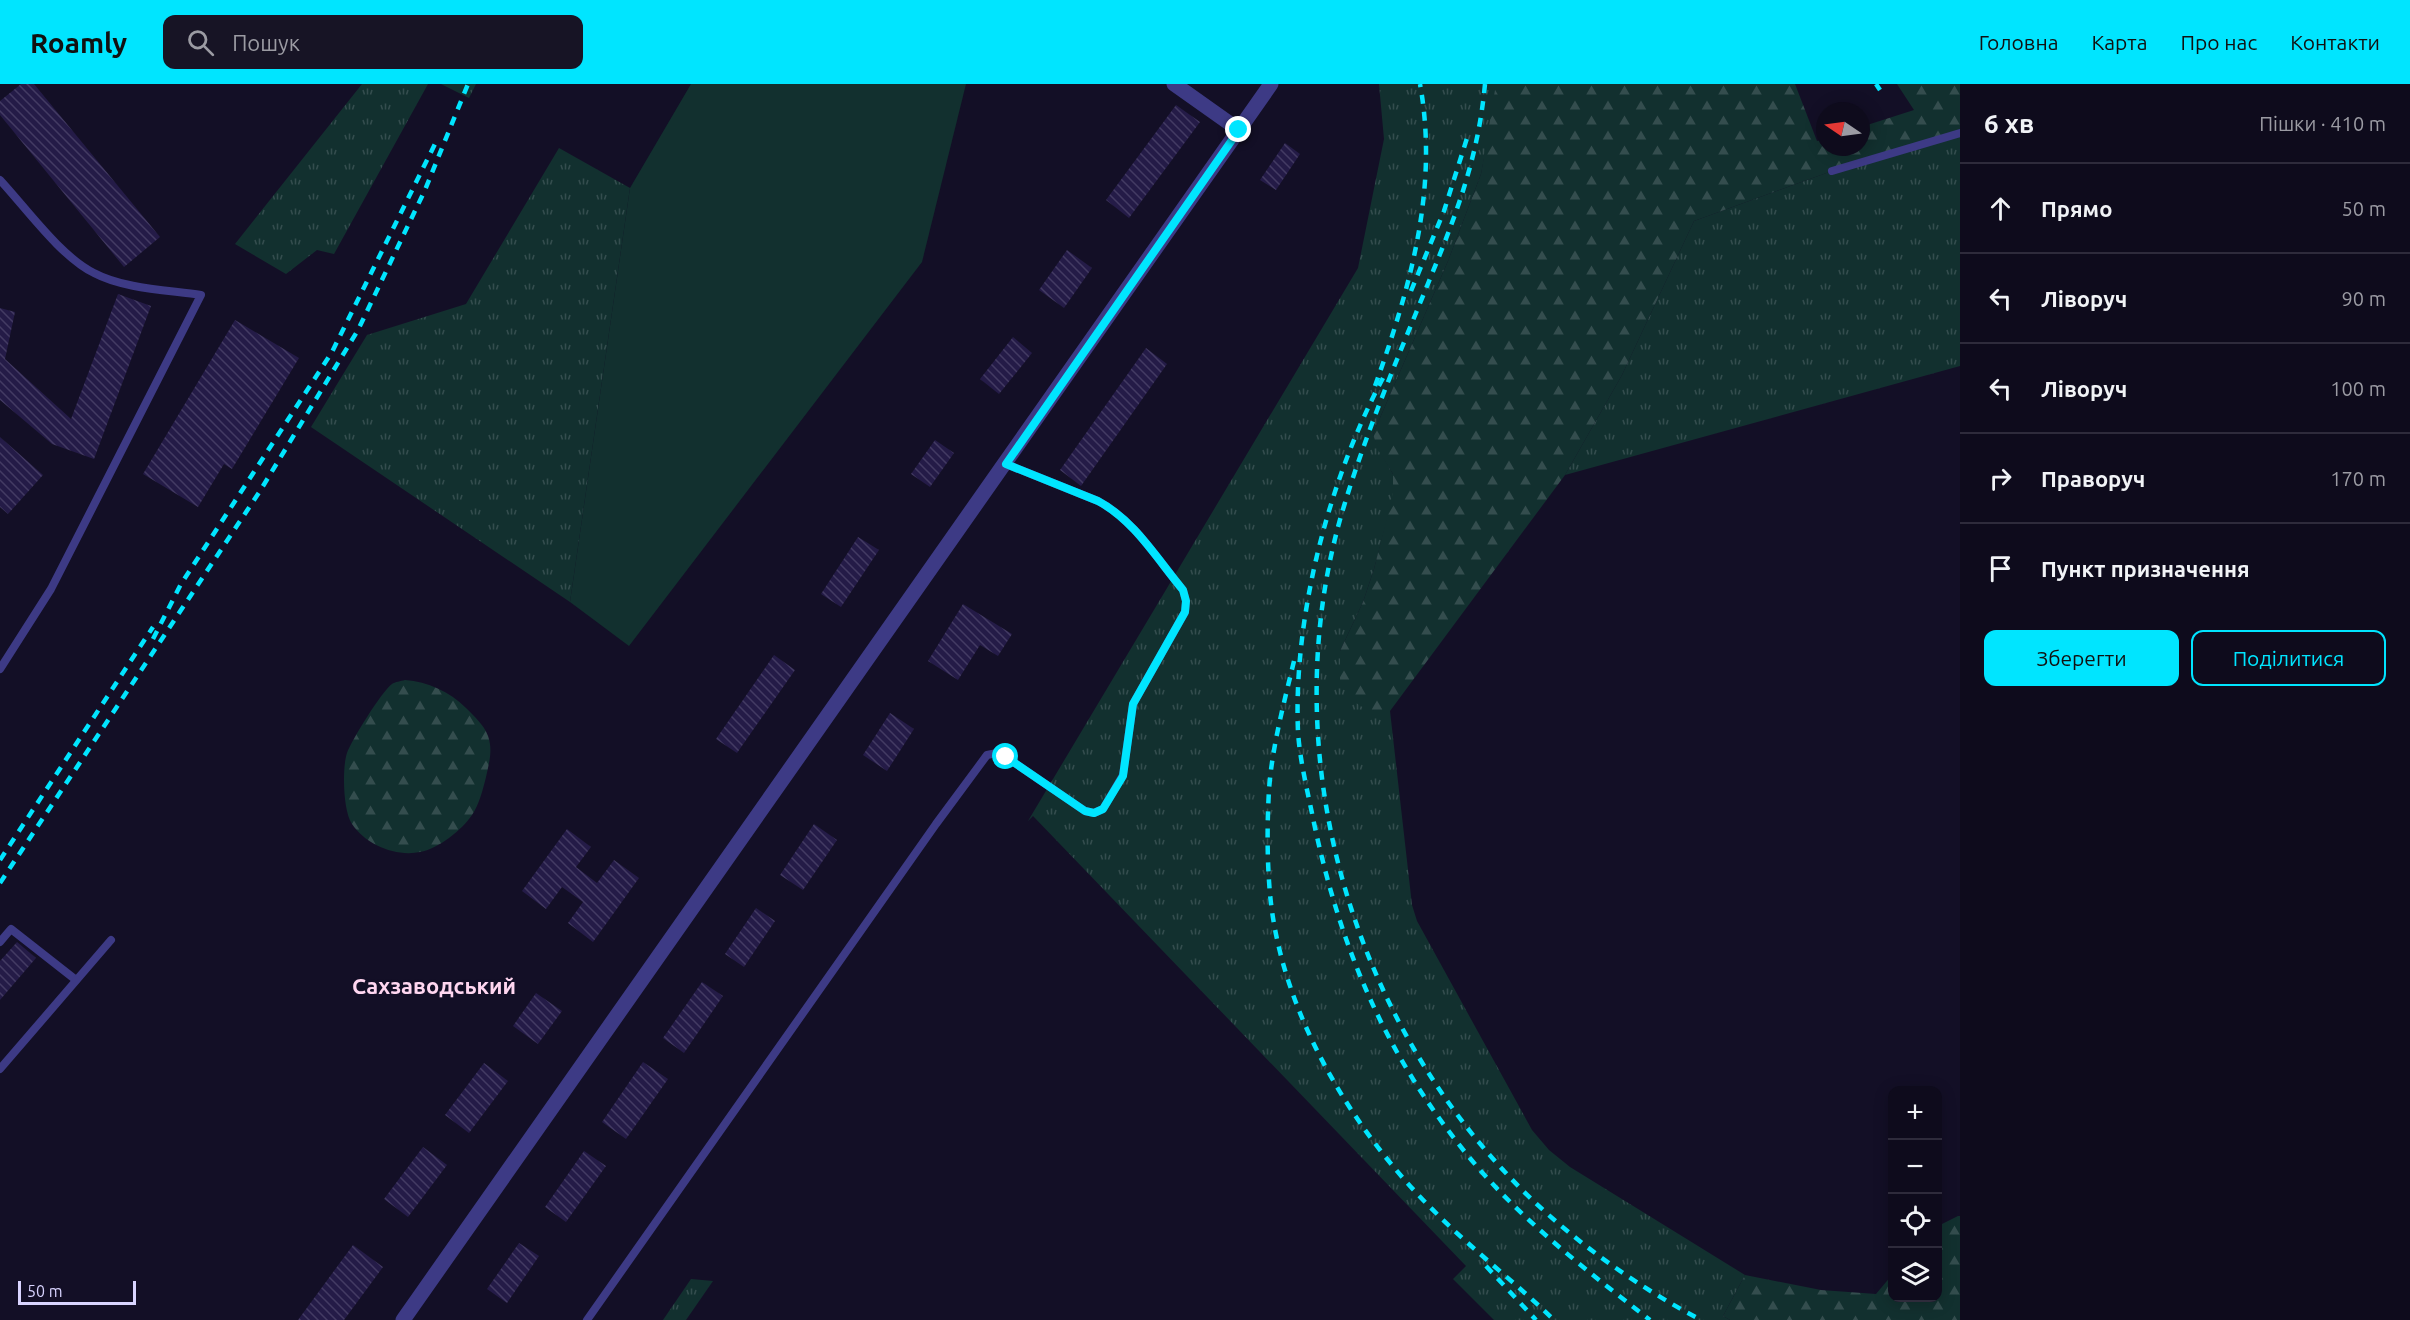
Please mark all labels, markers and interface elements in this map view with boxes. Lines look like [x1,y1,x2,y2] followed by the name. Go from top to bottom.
[163,15,583,69] search box
[184,26,217,59] icon: search
[30,27,127,58] text: Roamly
[232,30,300,55] text: Пошук
[1979,30,2059,54] text: Головна
[2092,30,2147,54] text: Карта
[2180,30,2257,54] text: Про нас
[2290,30,2380,54] text: Контакти
[1816,102,1870,156] north arrow
[1984,109,2034,138] text: 6 хв
[2259,112,2386,135] text: Пішки · 410 m
[1225,116,1251,142] route end
[1984,192,2017,225] icon: ahead
[2041,196,2112,221] text: Прямо
[2342,197,2386,220] text: 50 m
[1984,282,2017,315] icon: left
[2041,286,2127,311] text: Ліворуч
[2342,287,2386,310] text: 90 m
[1984,372,2017,405] icon: left
[2041,376,2127,401] text: Ліворуч
[2330,377,2386,400] text: 100 m
[1984,462,2017,495] icon: right
[2041,466,2145,491] text: Праворуч
[2330,467,2386,490] text: 170 m
[1984,552,2017,585] icon: arrive
[2041,556,2250,581] text: Пункт призначення
[1984,630,2179,686] button: Зберегти
[2191,630,2386,686] button: Поділитися
[992,743,1018,769] route start
[352,973,516,998] district label: Сахзаводський
[1888,1086,1942,1302] map controls
[1888,1086,1942,1140] button: +
[1888,1140,1942,1194] button: −
[1888,1194,1942,1248] button: locate
[1888,1248,1942,1302] button: layers
[18,1278,136,1306] scale bar
[27,1282,63,1300] text: 50 m

